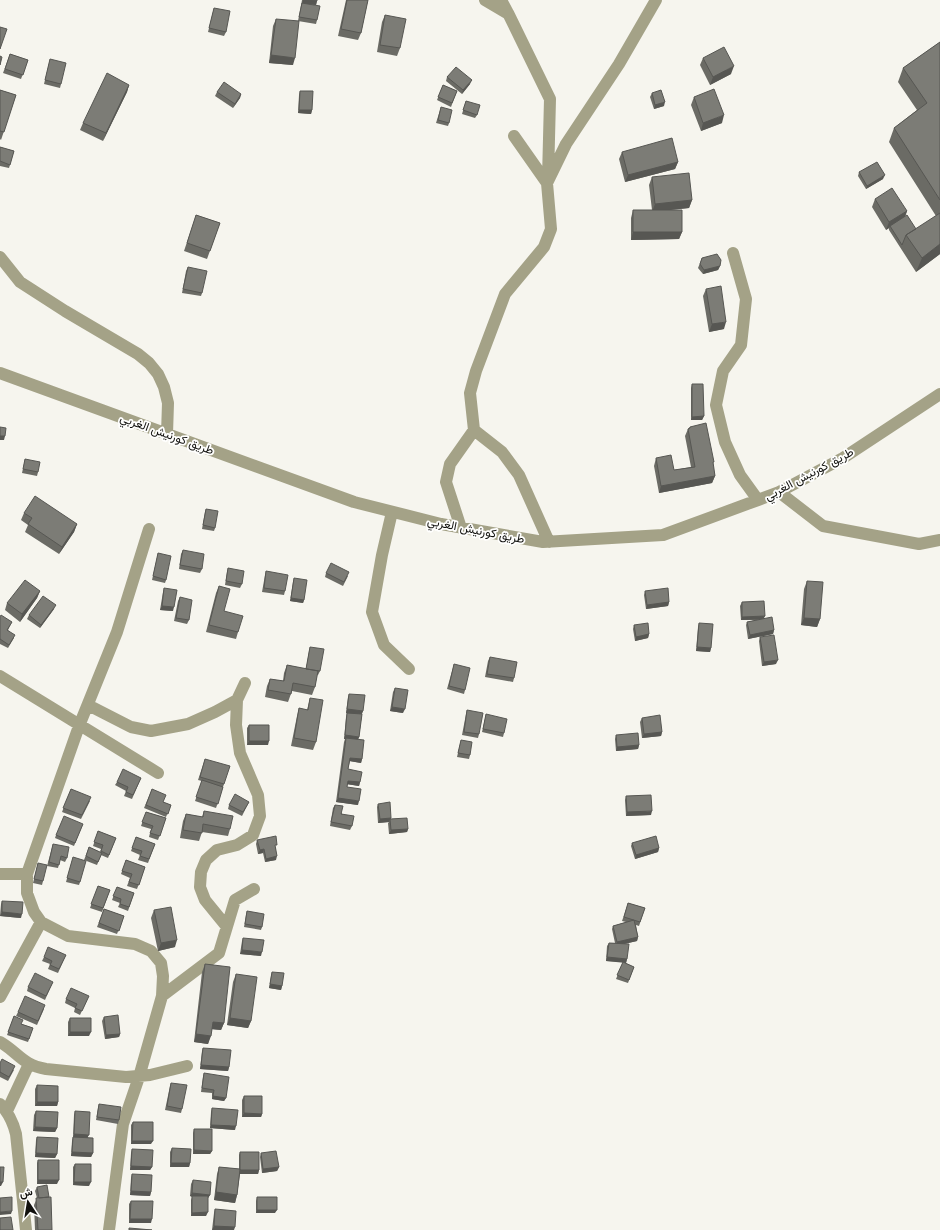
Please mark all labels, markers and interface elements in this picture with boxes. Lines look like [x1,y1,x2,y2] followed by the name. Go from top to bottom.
[117,410,216,460] street label: طريق كورنيش الغربي
[762,444,857,506] street label: طريق كورنيش الغربي
[426,513,526,549] street label: طريق كورنيش الغربي
[8,1182,48,1222] north arrow
[18,1184,34,1200] text: ش

